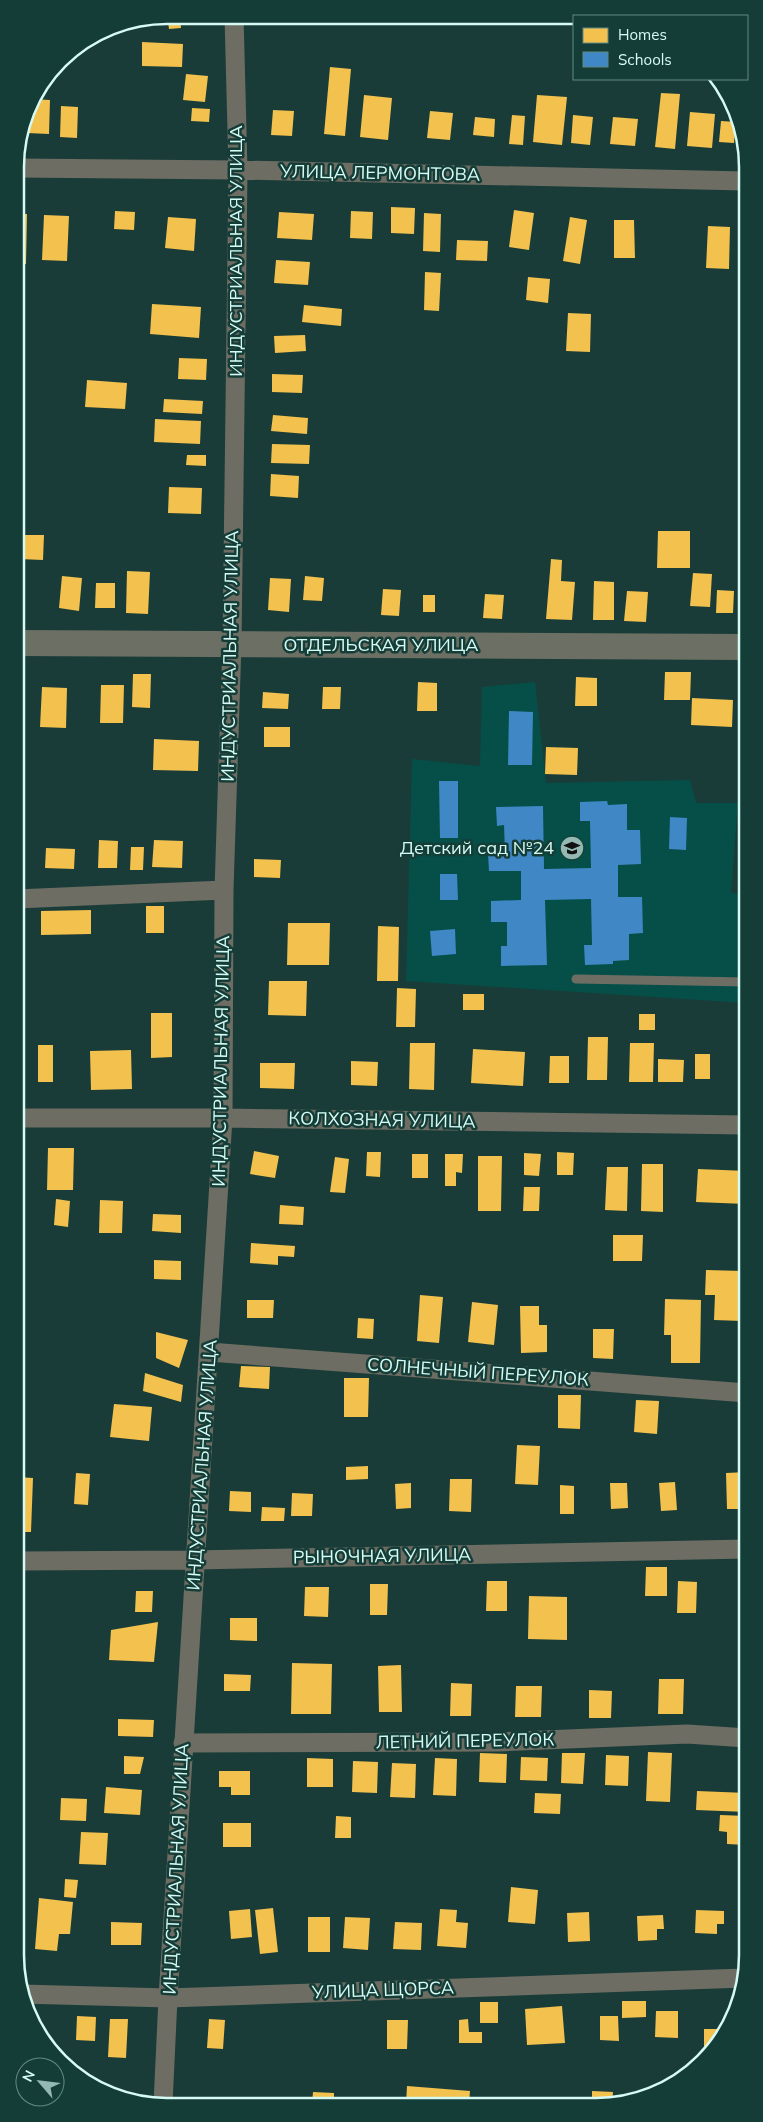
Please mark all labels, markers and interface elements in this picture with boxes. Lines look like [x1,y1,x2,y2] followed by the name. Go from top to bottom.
[573,15,748,80] legend
[618,25,667,44] text: Homes
[618,50,672,69] text: Schools
[224,125,247,377] street label: ИНДУСТРИАЛЬНАЯ УЛИЦА
[279,159,480,186] street label: УЛИЦА ЛЕРМОНТОВА
[216,530,243,782] street label: ИНДУСТРИАЛЬНАЯ УЛИЦА
[283,633,479,656] street label: ОТДЕЛЬСКАЯ УЛИЦА
[559,835,585,861] school or university icon: Детский сад №24
[400,836,554,859] place label: Детский сад №24
[207,935,234,1187] street label: ИНДУСТРИАЛЬНАЯ УЛИЦА
[288,1106,476,1133] street label: КОЛХОЗНАЯ УЛИЦА
[181,1339,222,1591] street label: ИНДУСТРИАЛЬНАЯ УЛИЦА
[366,1352,590,1391] street label: СОЛНЕЧНЫЙ ПЕРЕУЛОК
[293,1542,471,1569] street label: РЫНОЧНАЯ УЛИЦА
[376,1727,555,1754] street label: ЛЕТНИЙ ПЕРЕУЛОК
[157,1743,194,1995] street label: ИНДУСТРИАЛЬНАЯ УЛИЦА
[310,1976,455,2004] street label: УЛИЦА ЩОРСА
[15,2057,65,2107] north arrow
[18,2067,39,2085] text: N

